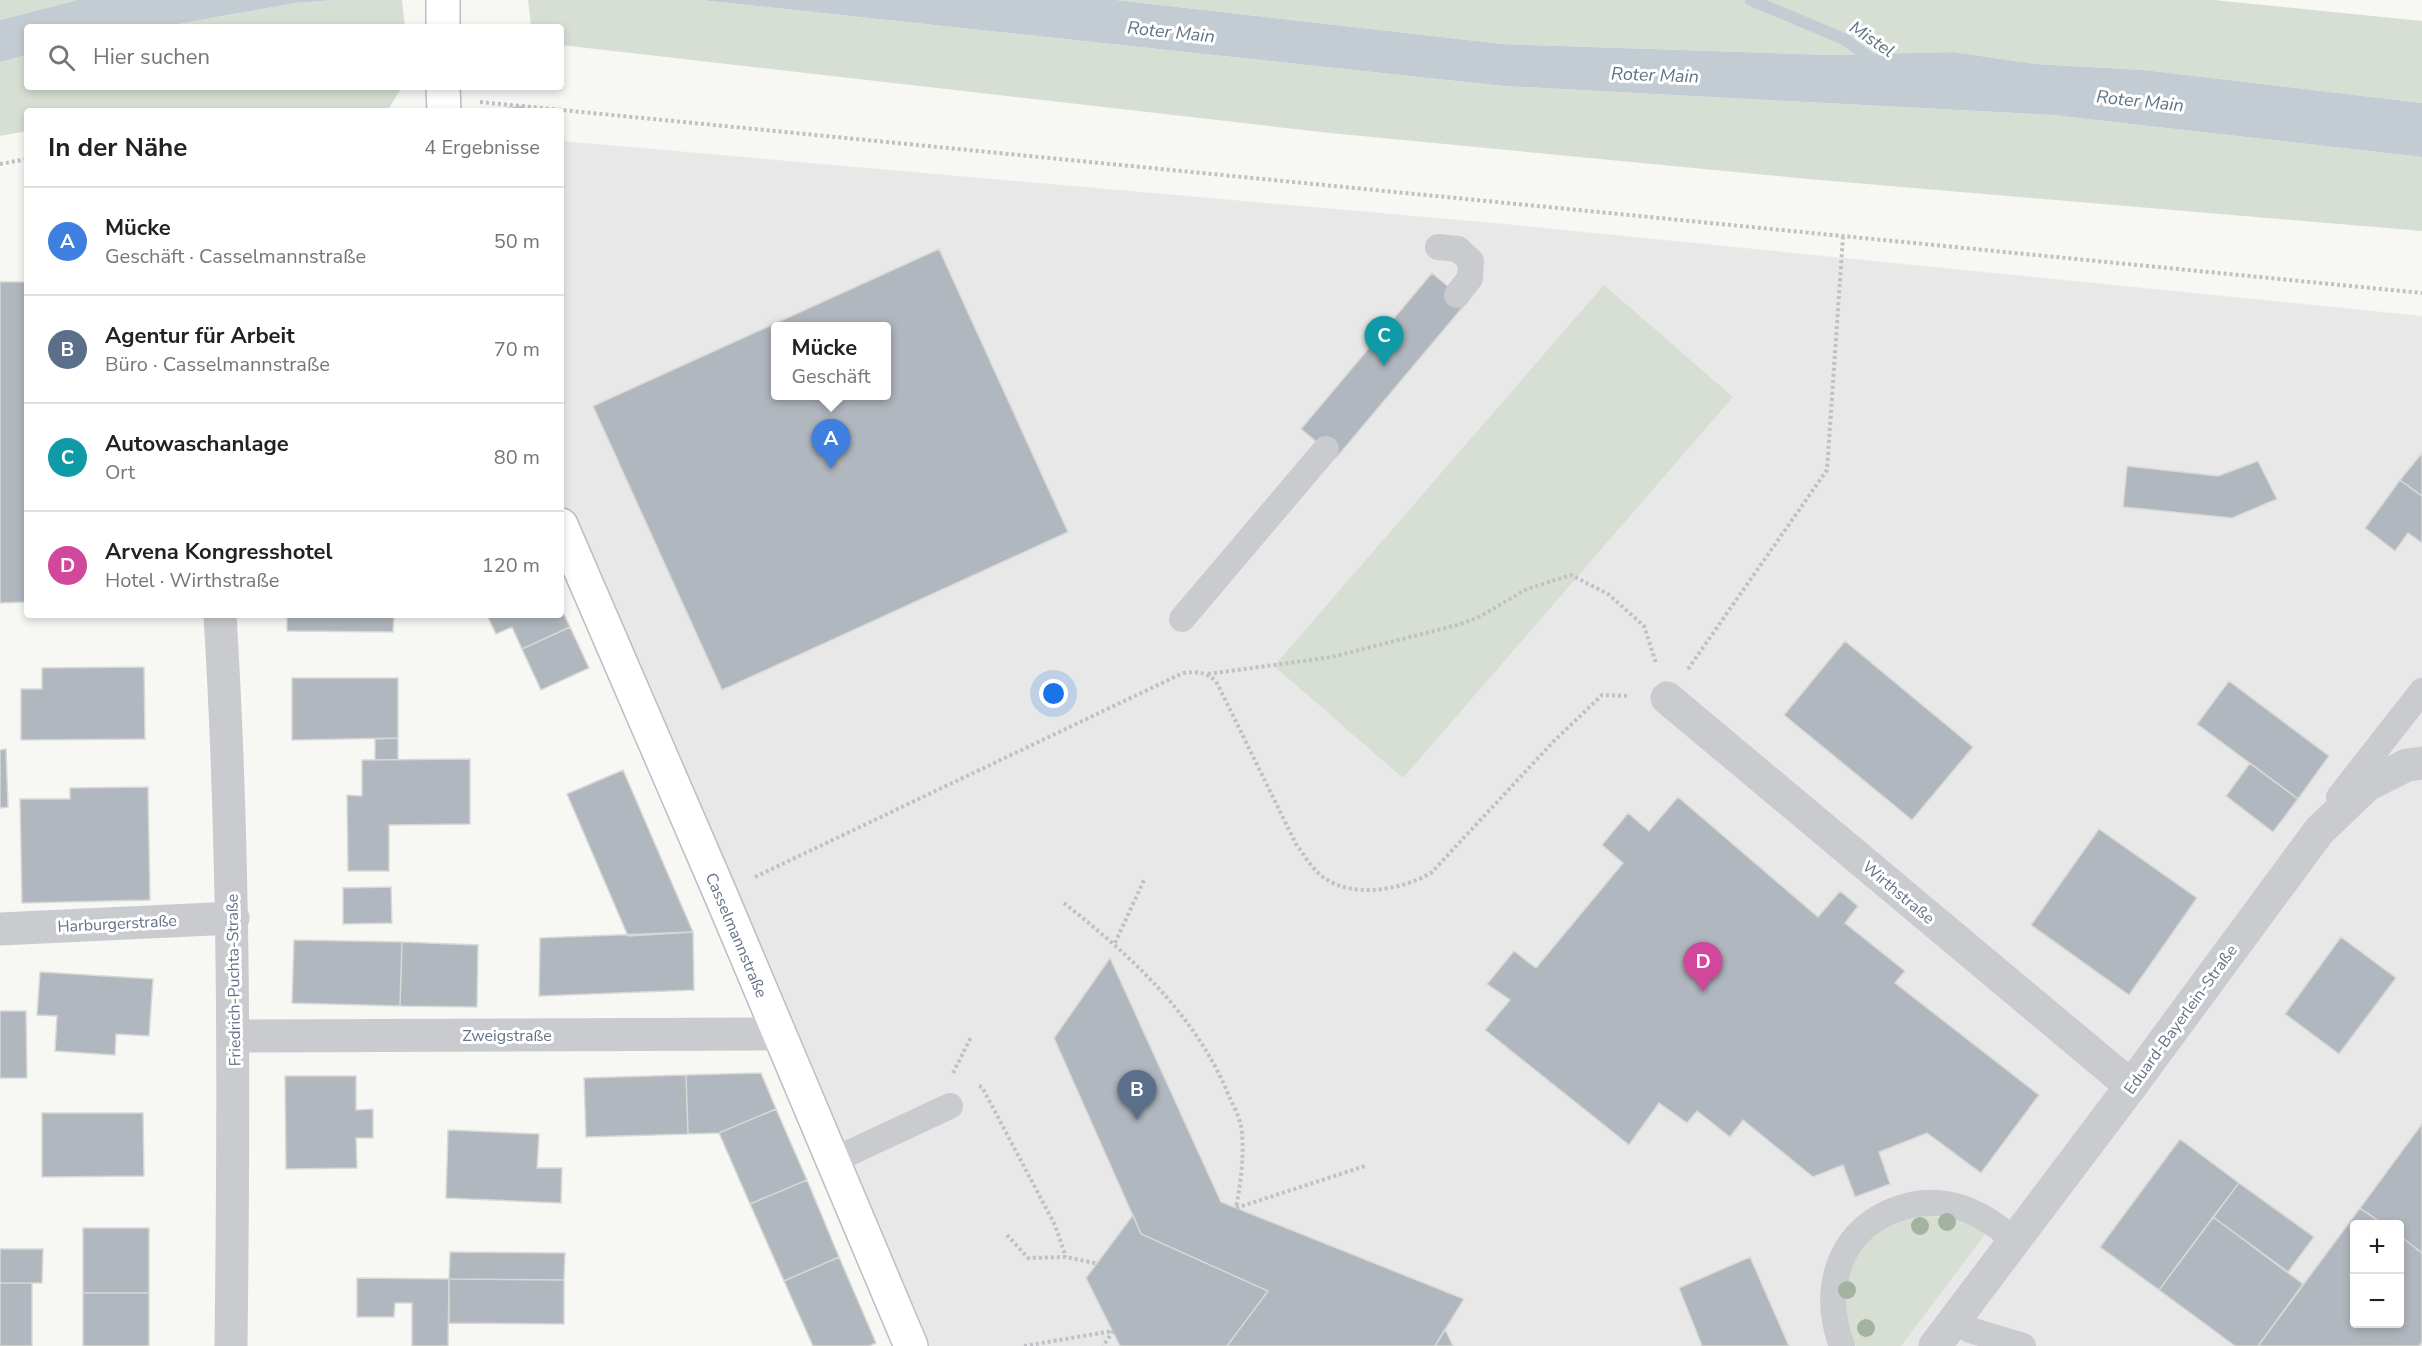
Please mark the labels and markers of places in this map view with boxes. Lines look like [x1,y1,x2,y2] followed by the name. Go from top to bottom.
[1364,316,1404,366] pin: C
[812,420,850,469] pin: A
[1684,942,1722,992] pin: D
[1118,1070,1156,1120] pin: B

